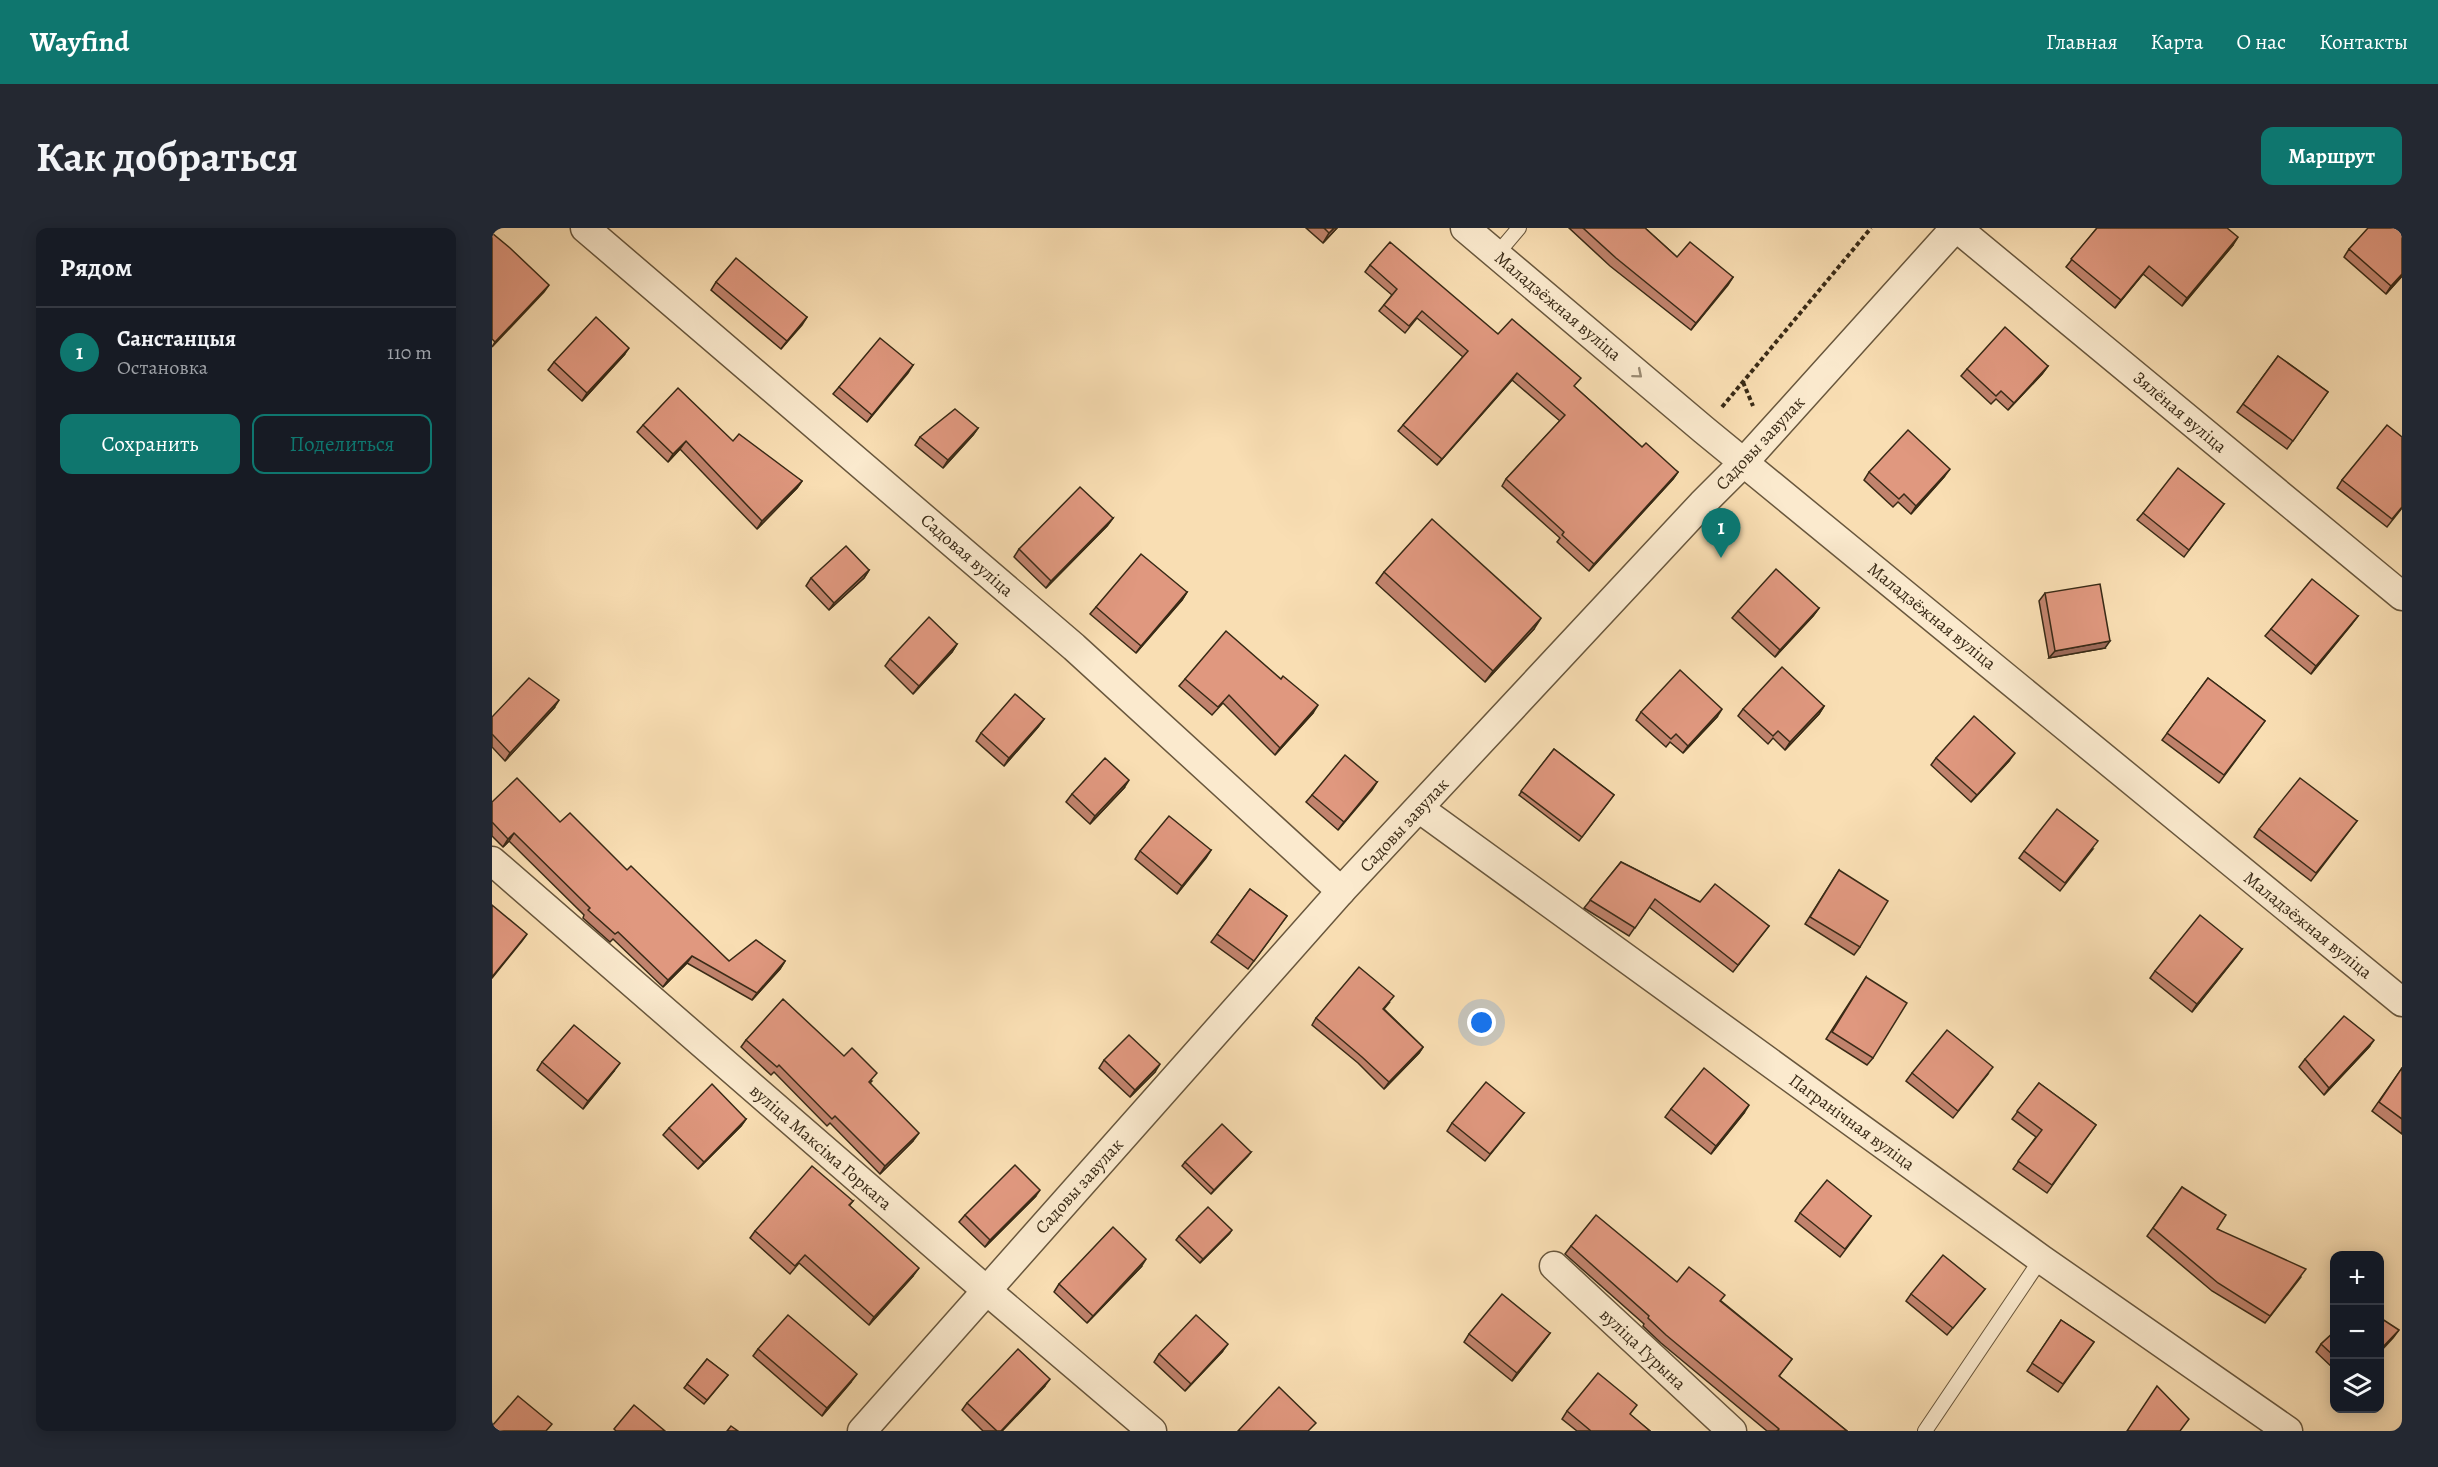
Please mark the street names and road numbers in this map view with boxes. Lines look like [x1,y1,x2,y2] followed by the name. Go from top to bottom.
[1490,246,1627,367] street label: Маладзёжная вуліца
[2128,366,2232,459] street label: Зялёная вуліца
[1710,391,1810,495] street label: Садовы завулак
[915,508,1019,602] street label: Садовая вуліца
[1863,557,2002,676] street label: Маладзёжная вуліца
[1354,773,1454,877] street label: Садовы завулак
[2239,866,2378,985] street label: Маладзёжная вуліца
[1784,1068,1920,1176] street label: Пагранічная вуліца
[745,1079,898,1216] street label: вуліца Максіма Горкага
[1030,1133,1128,1239] street label: Садовы завулак
[1595,1303,1692,1396] street label: вуліца Гурына

